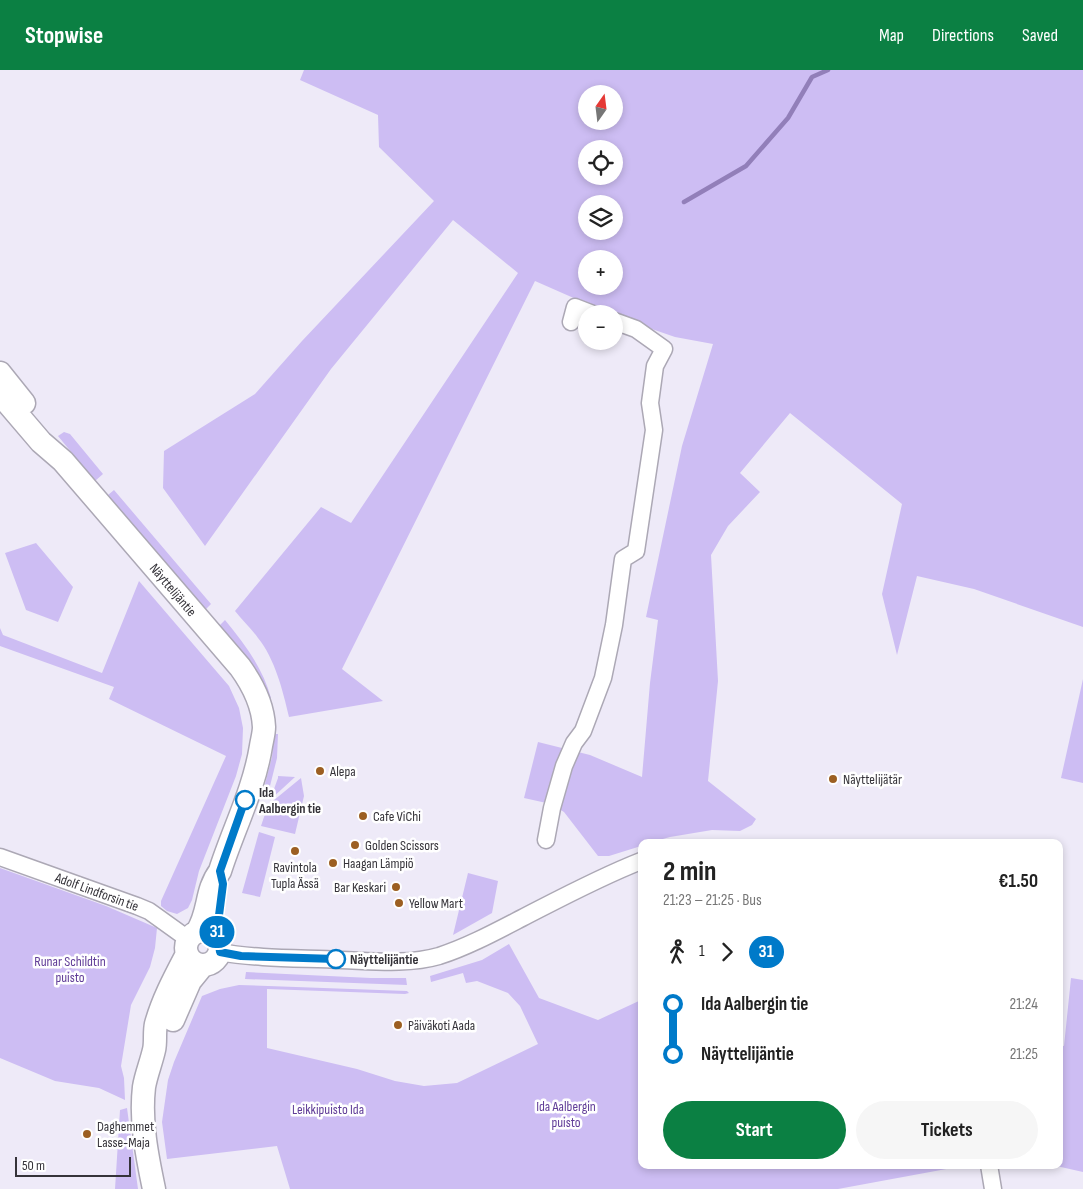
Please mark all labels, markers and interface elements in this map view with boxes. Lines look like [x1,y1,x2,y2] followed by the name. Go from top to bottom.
[25,21,103,50] text: Stopwise
[879,25,904,46] text: Map
[932,25,994,46] text: Directions
[1022,25,1058,46] text: Saved
[578,85,622,130] north arrow
[578,85,623,350] map controls
[578,140,623,185] button: locate
[578,195,623,240] button: layers
[578,250,623,295] button: +
[578,305,623,350] button: −
[146,560,200,620] street label: Näyttelijäntie
[329,763,356,780] place label: Alepa
[314,765,326,777] marker: Alepa
[843,771,902,788] place label: Näyttelijätär
[827,773,839,785] marker: Näyttelijätär
[258,784,321,817] place label: Ida Aalbergin tie
[235,790,255,810] marker: Ida Aalbergin tie
[373,808,421,825] place label: Cafe ViChi
[357,810,369,822] marker: Cafe ViChi
[365,837,439,854] place label: Golden Scissors
[349,839,361,851] marker: Golden Scissors
[289,845,301,857] marker: Ravintola Tupla Ässä
[343,855,414,872] place label: Haagan Lämpiö
[663,855,716,888] text: 2 min
[327,857,339,869] marker: Haagan Lämpiö
[271,859,319,892] place label: Ravintola Tupla Ässä
[52,869,141,915] street label: Adolf Lindforsin tie
[998,870,1038,893] text: €1.50
[334,879,386,896] place label: Bar Keskari
[390,881,402,893] marker: Bar Keskari
[663,891,762,910] text: 21:23 – 21:25 · Bus
[409,895,463,912] place label: Yellow Mart
[393,897,405,909] marker: Yellow Mart
[194,916,240,948] line badge: 31
[209,921,225,942] text: 31
[663,938,691,966] icon: walk
[713,938,741,966] icon: forward
[759,941,774,962] text: 31
[699,942,705,961] text: 1
[326,949,346,969] marker: Näyttelijäntie
[350,951,418,968] place label: Näyttelijäntie
[34,953,106,986] park label: Runar Schildtin puisto
[701,993,808,1016] text: Ida Aalbergin tie
[1010,995,1038,1014] text: 21:24
[408,1017,475,1034] place label: Päiväkoti Aada
[392,1019,404,1031] marker: Päiväkoti Aada
[701,1043,794,1066] text: Näyttelijäntie
[1010,1045,1038,1064] text: 21:25
[536,1098,596,1131] park label: Ida Aalbergin puisto
[292,1101,364,1118] park label: Leikkipuisto Ida
[663,1101,846,1159] button: Start
[856,1101,1038,1159] button: Tickets
[97,1118,154,1151] place label: Daghemmet Lasse-Maja
[81,1128,93,1140] marker: Daghemmet Lasse-Maja
[15,1154,131,1177] scale bar
[22,1157,45,1174] text: 50 m

